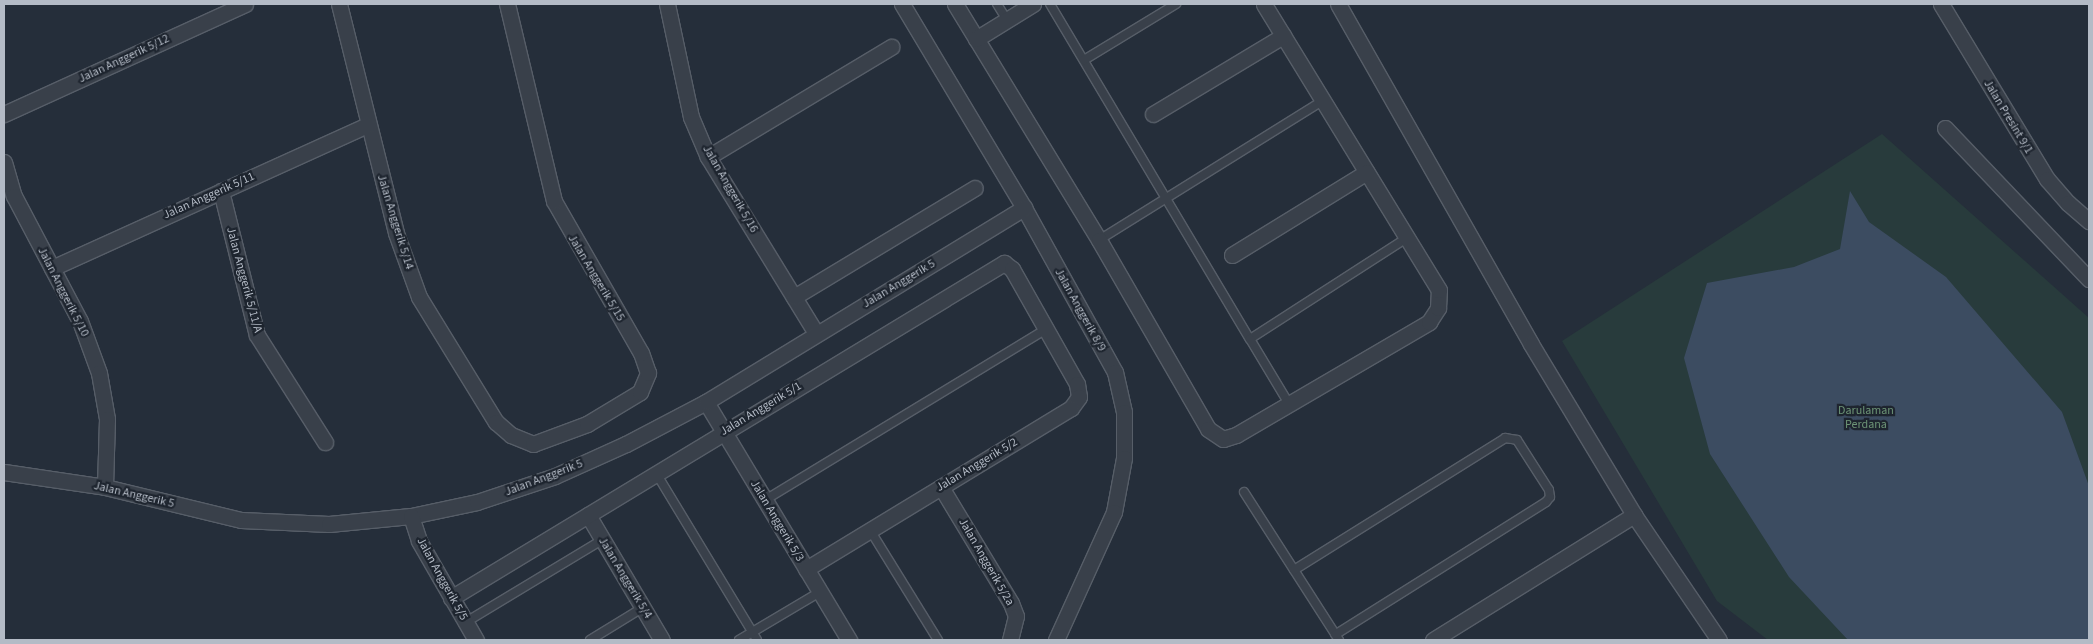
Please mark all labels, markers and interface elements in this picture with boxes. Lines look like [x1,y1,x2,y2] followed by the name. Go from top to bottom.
[76,32,172,86] street label: Jalan Anggerik 5/12
[1980,77,2036,157] street label: Jalan Presint 9/1
[699,143,761,235] street label: Jalan Anggerik 5/16
[161,169,257,223] street label: Jalan Anggerik 5/11
[374,173,416,271] street label: Jalan Anggerik 5/14
[223,226,265,334] street label: Jalan Anggerik 5/11/A
[564,232,628,324] street label: Jalan Anggerik 5/15
[34,245,92,339] street label: Jalan Anggerik 5/10
[860,257,938,311] street label: Jalan Anggerik 5
[1051,266,1109,354] street label: Jalan Anggerik 8/9
[718,379,804,439] street label: Jalan Anggerik 5/1
[1838,404,1894,432] park label: Darulaman Perdana
[934,435,1020,495] street label: Jalan Anggerik 5/2
[503,457,585,499] street label: Jalan Anggerik 5
[747,478,807,564] street label: Jalan Anggerik 5/3
[92,479,176,511] street label: Jalan Anggerik 5
[955,516,1017,608] street label: Jalan Anggerik 5/2a
[413,535,471,623] street label: Jalan Anggerik 5/5
[595,535,655,621] street label: Jalan Anggerik 5/4

